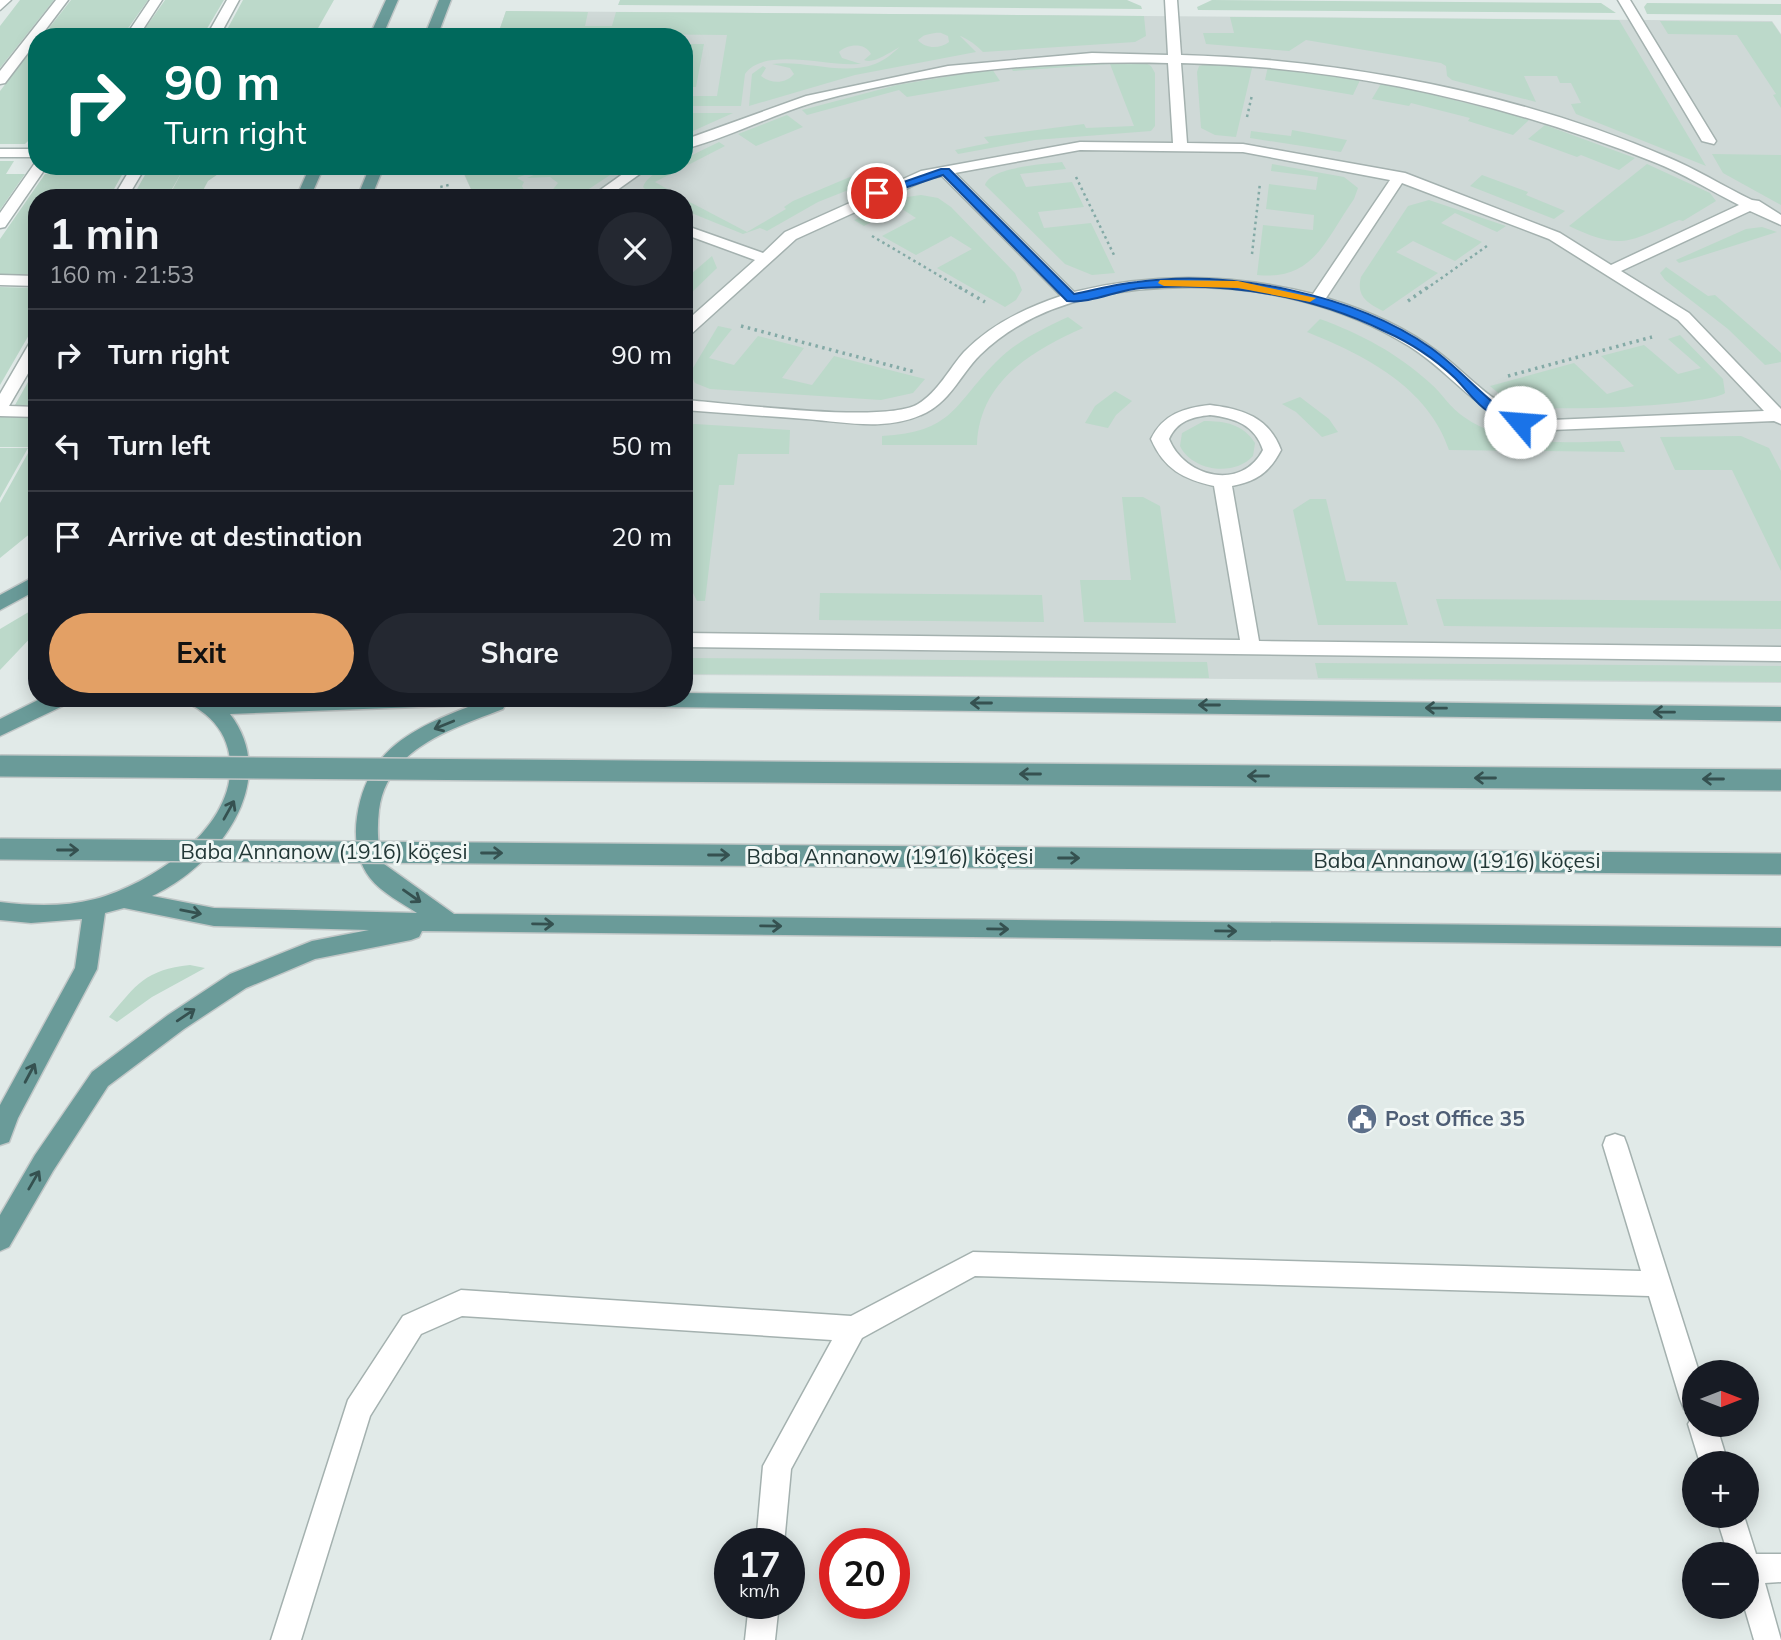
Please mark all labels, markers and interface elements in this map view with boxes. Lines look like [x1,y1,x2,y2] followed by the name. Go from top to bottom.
[164,51,280,112] text: 90 m
[49,56,140,147] icon: right
[164,112,307,152] text: Turn right
[847,163,907,223] pin
[858,174,896,212] icon: arrive
[49,207,160,260] text: 1 min
[598,212,672,286] button: close
[49,260,194,289] text: 160 m · 21:53
[49,336,87,374] icon: right
[108,338,229,371] text: Turn right
[611,338,672,371] text: 90 m
[1483,385,1557,459] position arrow
[49,427,87,465] icon: left
[108,429,210,462] text: Turn left
[611,429,672,462] text: 50 m
[49,518,87,556] icon: arrive
[108,520,363,553] text: Arrive at destination
[611,520,672,553] text: 20 m
[49,613,354,693] button: Exit
[368,613,672,693] button: Share
[970,696,993,710] one-way arrow
[1198,698,1221,712] one-way arrow
[1425,701,1448,715] one-way arrow
[1653,705,1676,719] one-way arrow
[434,719,456,732] one-way arrow
[1019,767,1042,781] one-way arrow
[1247,769,1270,783] one-way arrow
[1474,771,1497,785] one-way arrow
[1702,773,1725,786] one-way arrow
[222,800,236,820] one-way arrow
[181,838,467,864] street label: Baba Annanow (1916) köçesi
[56,843,79,857] one-way arrow
[747,843,1033,869] street label: Baba Annanow (1916) köçesi
[480,847,503,860] one-way arrow
[1314,847,1600,873] street label: Baba Annanow (1916) köçesi
[707,848,730,862] one-way arrow
[1057,851,1080,865] one-way arrow
[402,889,421,903] one-way arrow
[179,906,202,920] one-way arrow
[531,917,554,931] one-way arrow
[759,920,782,933] one-way arrow
[986,922,1009,936] one-way arrow
[1214,924,1237,938] one-way arrow
[176,1008,195,1022] one-way arrow
[24,1063,37,1084] one-way arrow
[1345,1102,1379,1136] public building icon: Post Office 35
[1385,1105,1525,1131] place label: Post Office 35
[27,1170,41,1190] one-way arrow
[1682,1360,1759,1437] north arrow
[1682,1360,1759,1619] map controls
[1682,1451,1759,1528] button: +
[819,1528,910,1619] speed limit sign: 20
[738,1542,781,1586] text: 17
[1682,1542,1759,1619] button: −
[739,1579,780,1602] text: km/h

